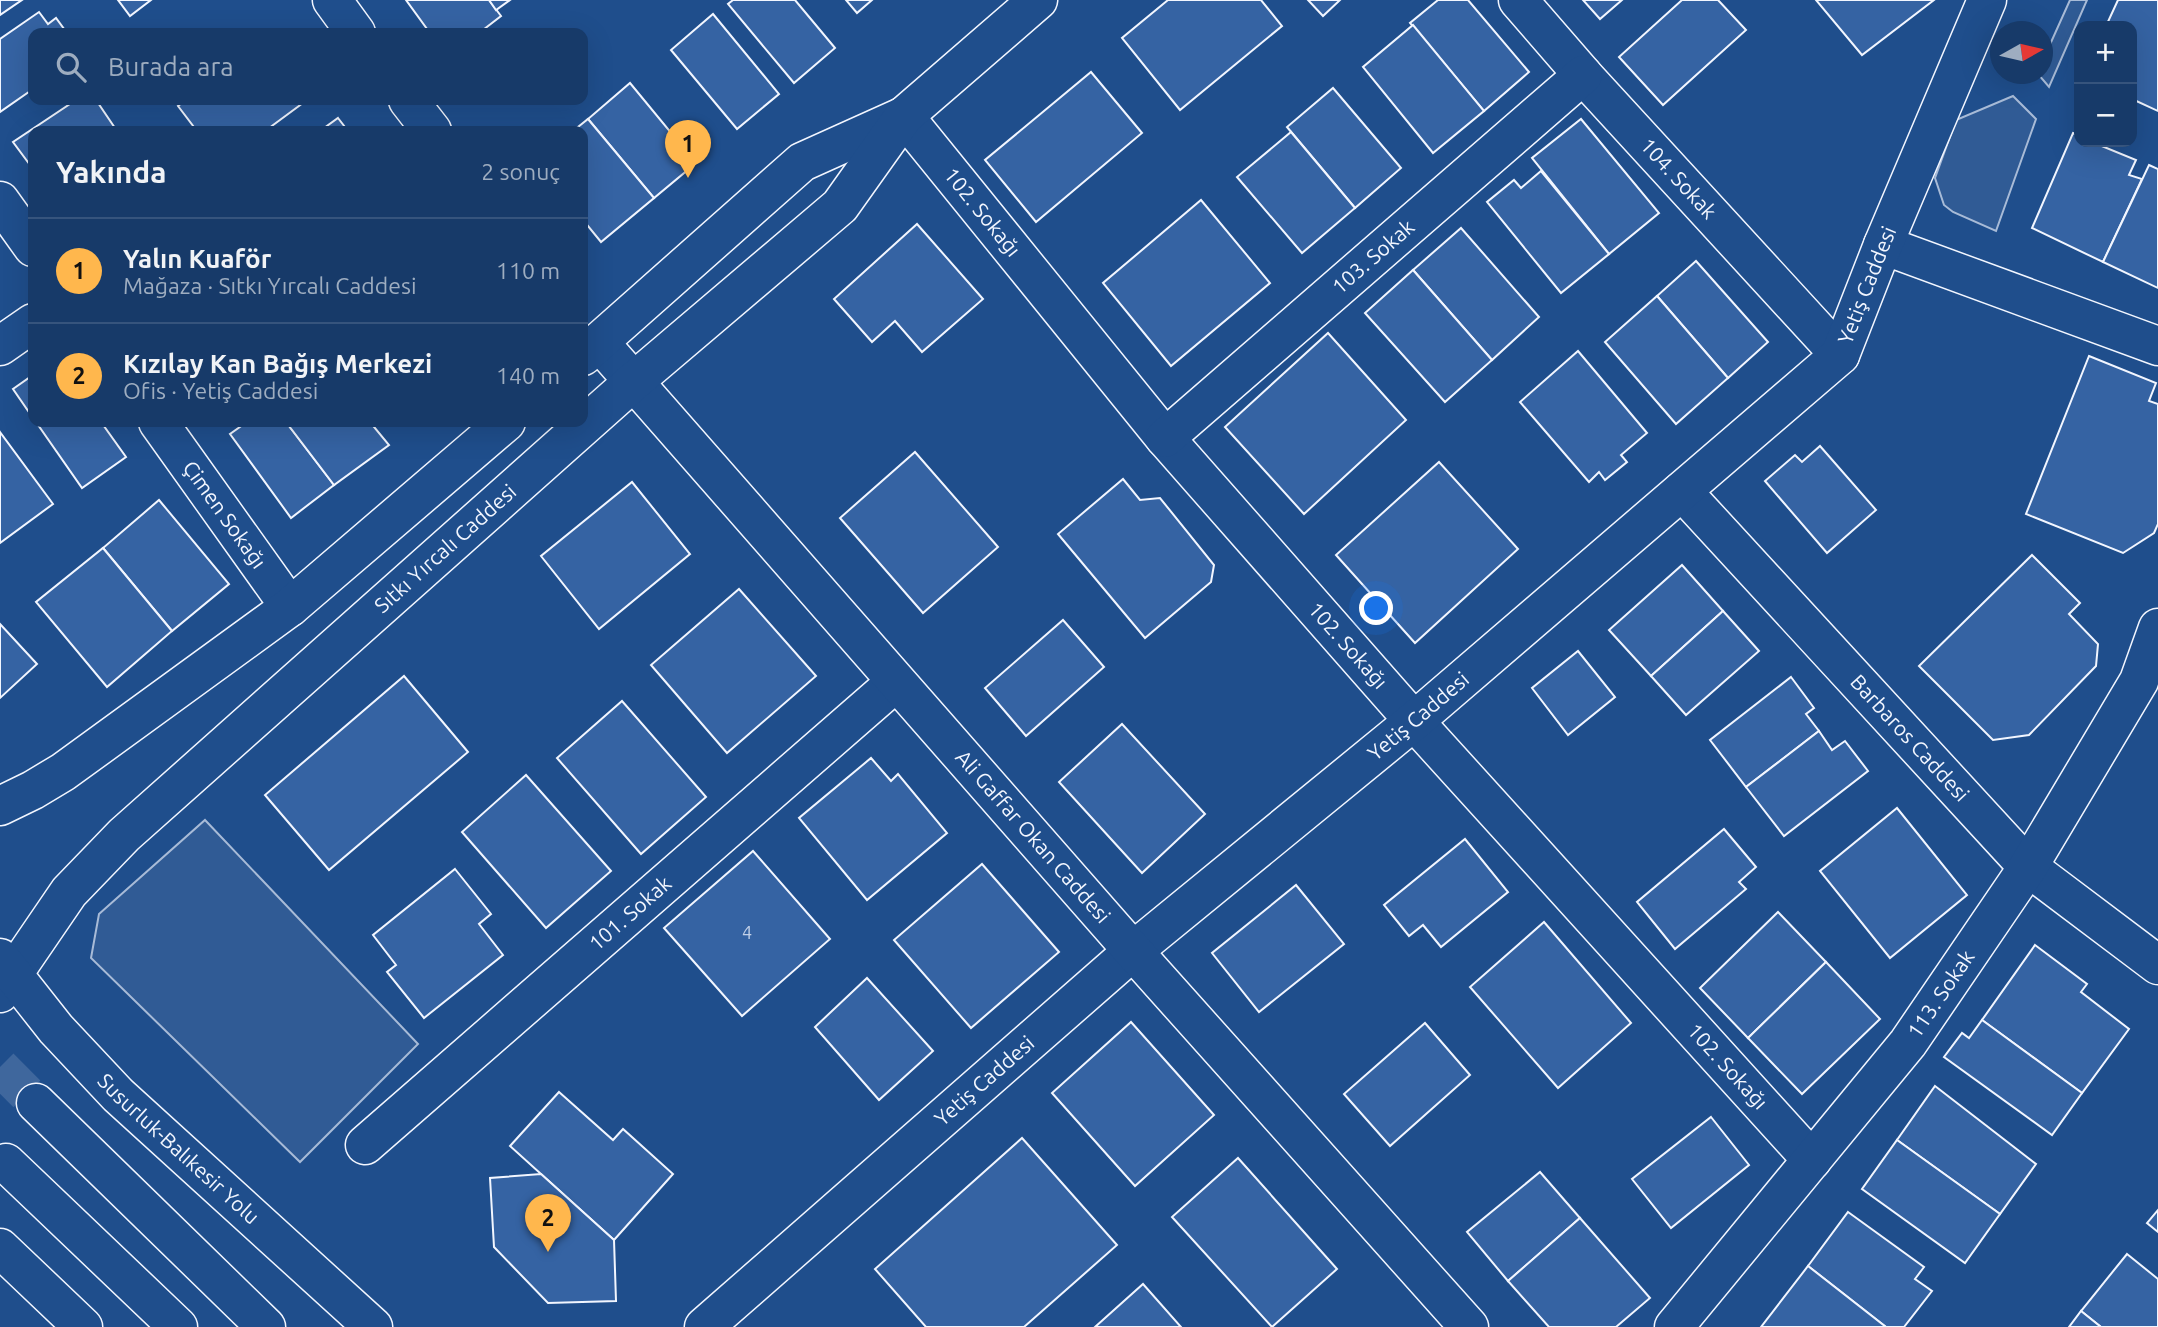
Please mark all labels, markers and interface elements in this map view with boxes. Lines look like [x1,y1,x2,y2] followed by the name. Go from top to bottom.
[1990,21,2053,84] north arrow
[2074,21,2137,147] map controls
[2074,21,2137,84] button: +
[28,28,588,105] search box
[52,48,90,86] icon: search
[108,52,234,81] text: Burada ara
[2074,84,2137,147] button: −
[665,120,711,178] pin: 1
[1636,133,1722,224] street label: 104. Sokak
[56,155,167,189] text: Yakında
[481,159,560,184] text: 2 sonuç
[940,162,1026,261] street label: 102. Sokağı
[1327,214,1419,298] street label: 103. Sokak
[1832,223,1900,347] street label: Yetiş Caddesi
[123,244,271,273] text: Yalın Kuaför
[73,258,85,283] text: 1
[496,258,560,283] text: 110 m
[123,273,416,298] text: Mağaza · Sıtkı Yırcalı Caddesi
[123,349,432,378] text: Kızılay Kan Bağış Merkezi
[73,363,85,388] text: 2
[496,363,560,388] text: 140 m
[123,378,318,403] text: Ofis · Yetiş Caddesi
[179,456,272,573] street label: Çimen Sokağı
[369,479,520,617] street label: Sıtkı Yırcalı Caddesi
[1359,591,1393,625] your location
[1304,597,1393,693] street label: 102. Sokağı
[1363,666,1473,765] street label: Yetiş Caddesi
[1846,669,1974,806] street label: Barbaros Caddesi
[951,745,1116,927] street label: Ali Gaffar Okan Caddesi
[584,870,676,955] street label: 101. Sokak
[742,922,752,942] house number: 4
[1902,945,1979,1042] street label: 113. Sokak
[1683,1018,1773,1114] street label: 102. Sokağı
[929,1030,1038,1130] street label: Yetiş Caddesi
[93,1068,265,1229] street label: Susurluk-Balıkesir Yolu
[525,1194,571,1252] pin: 2

